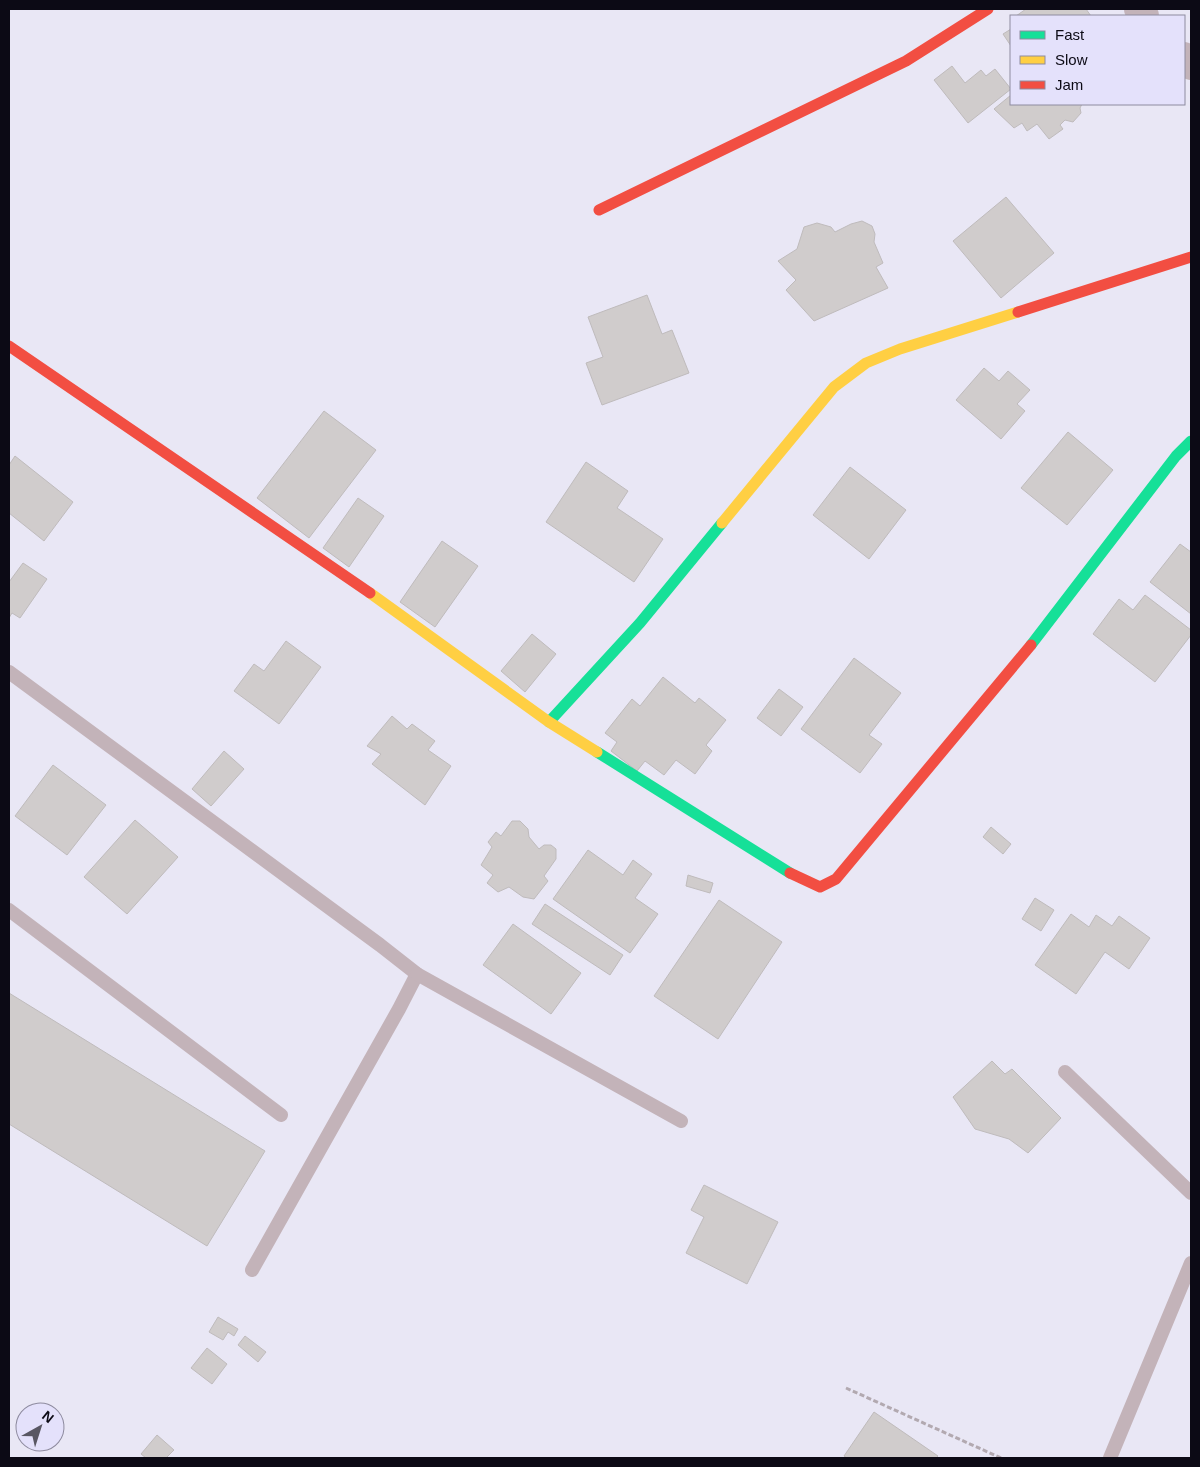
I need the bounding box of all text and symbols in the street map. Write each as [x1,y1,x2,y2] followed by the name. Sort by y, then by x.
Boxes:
[1010,15,1185,105] legend
[1055,26,1085,43] text: Fast
[1055,51,1088,68] text: Slow
[1055,76,1083,93] text: Jam
[15,1402,65,1452] north arrow
[39,1407,57,1426] text: N

